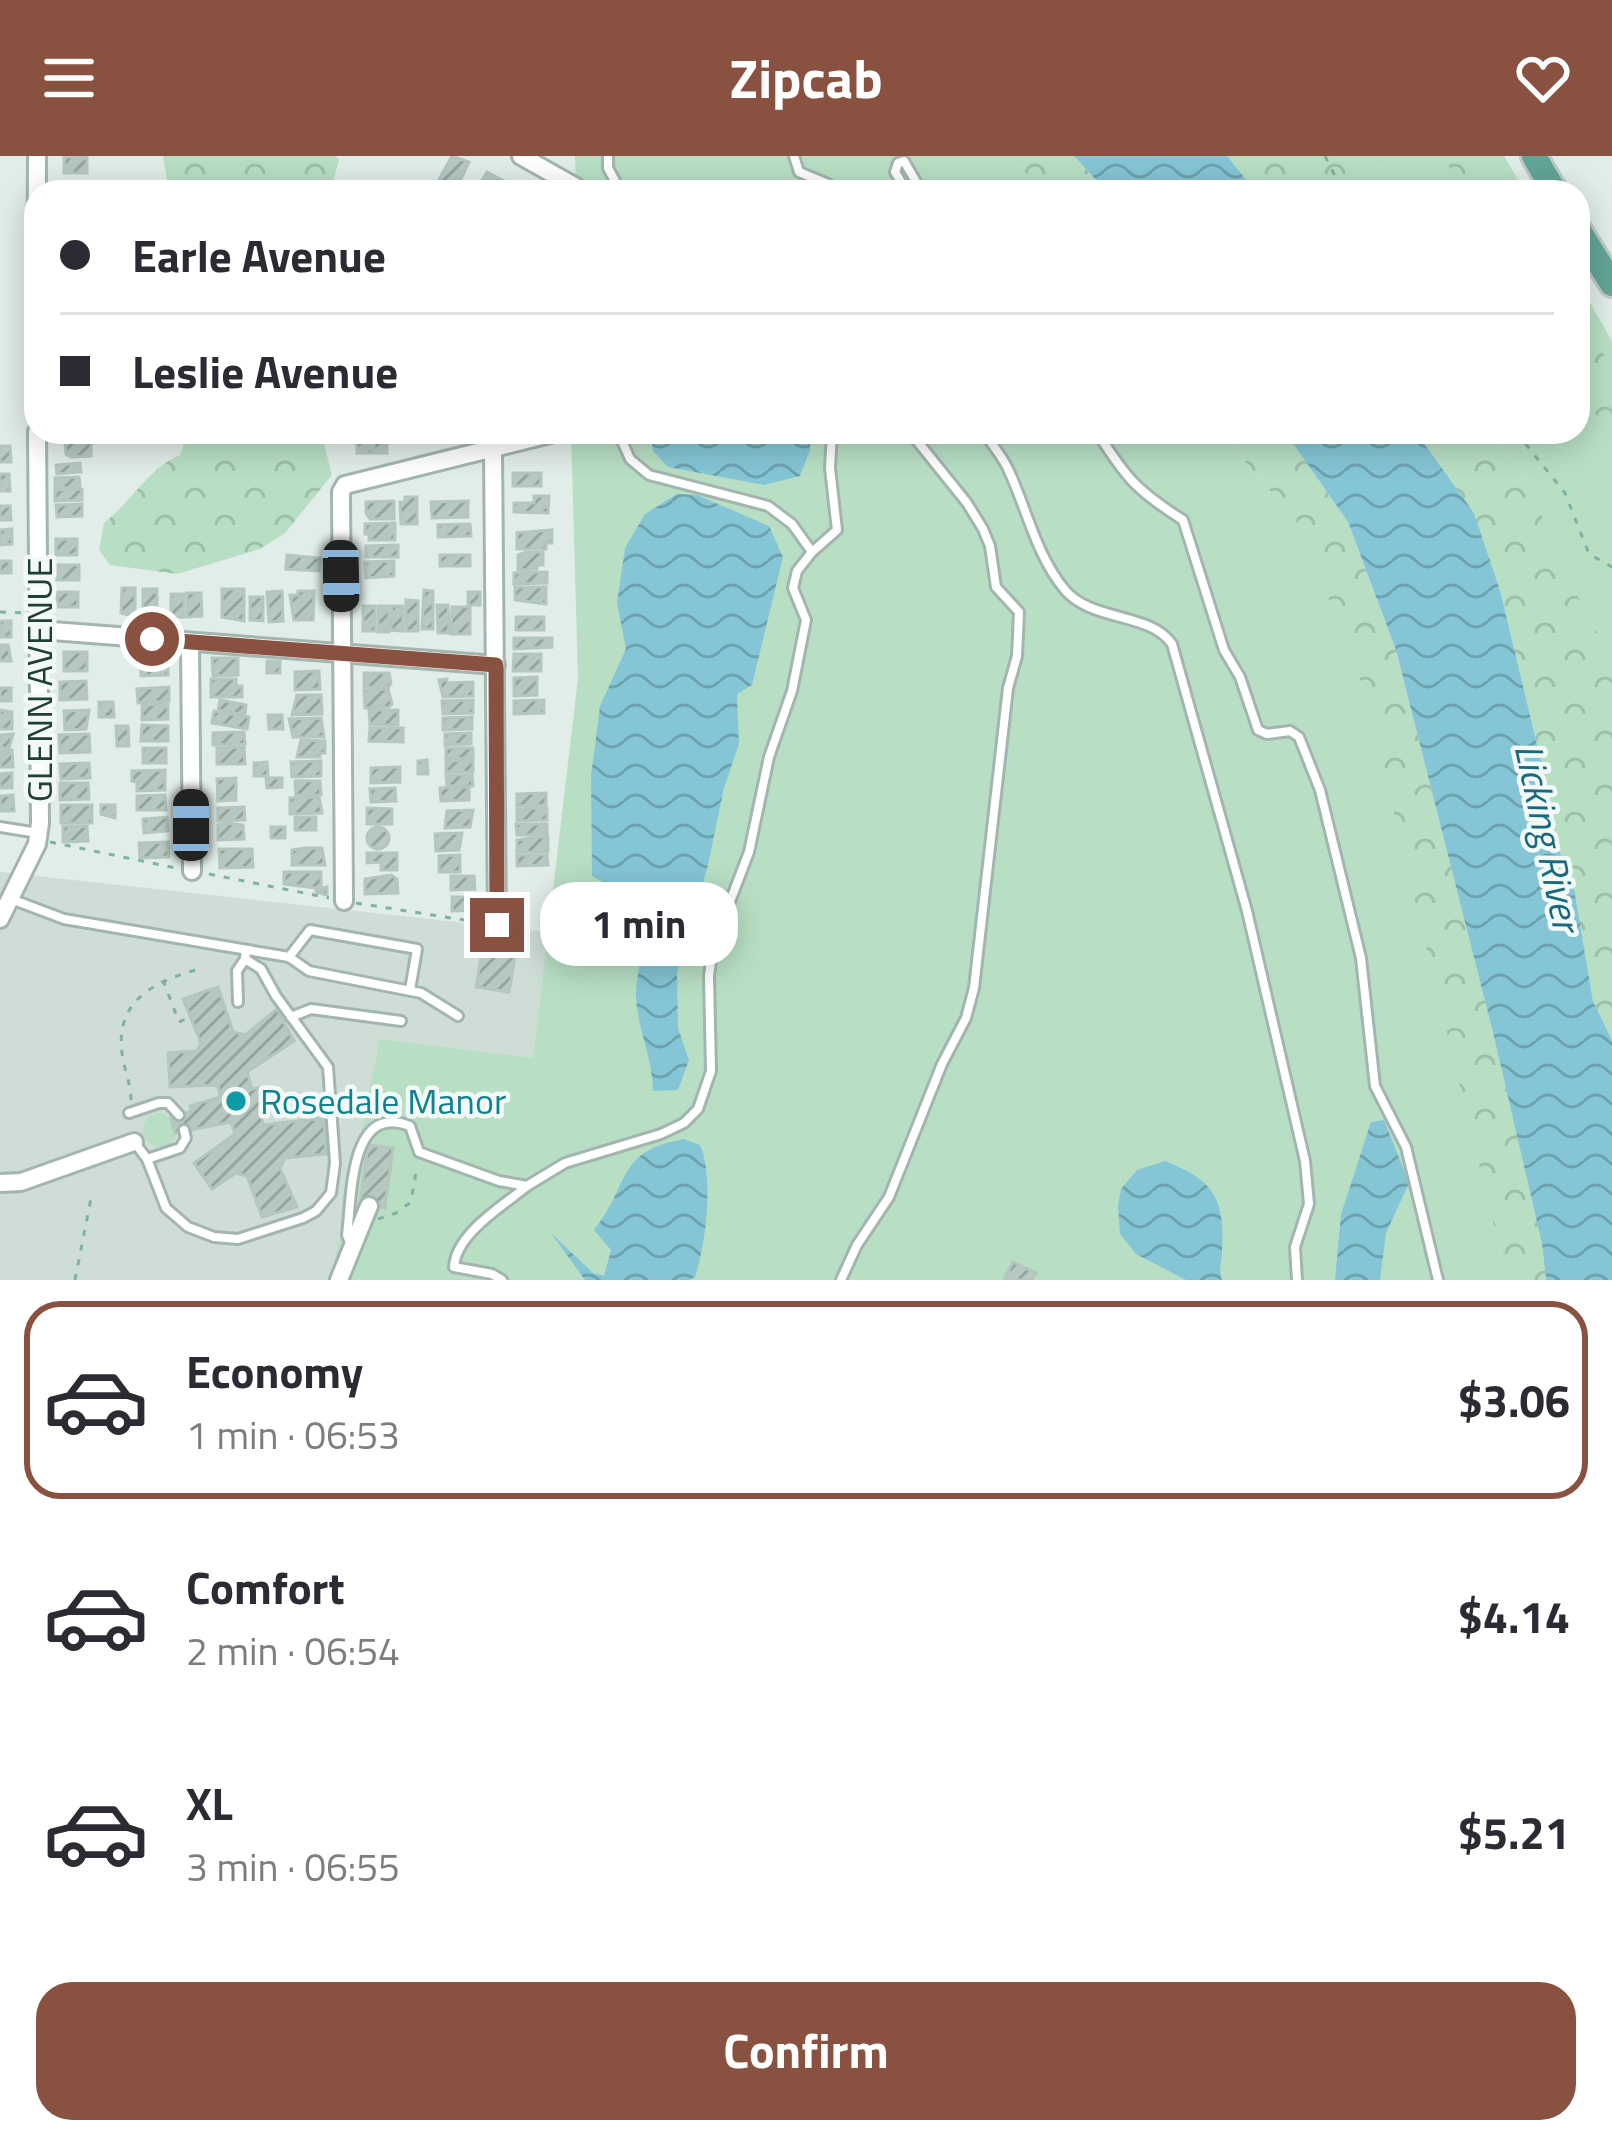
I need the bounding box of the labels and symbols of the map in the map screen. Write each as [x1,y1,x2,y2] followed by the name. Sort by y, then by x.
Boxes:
[322,540,360,612] car
[11,558,66,802] street label: GLENN AVENUE
[125,612,179,666] route start
[1500,738,1598,940] water label: Licking River
[173,789,209,861] car
[539,883,737,967] callout: 1 min
[470,898,524,952] route end
[260,1073,506,1128] place label: Rosedale Manor
[223,1088,249,1114] marker: Rosedale Manor

